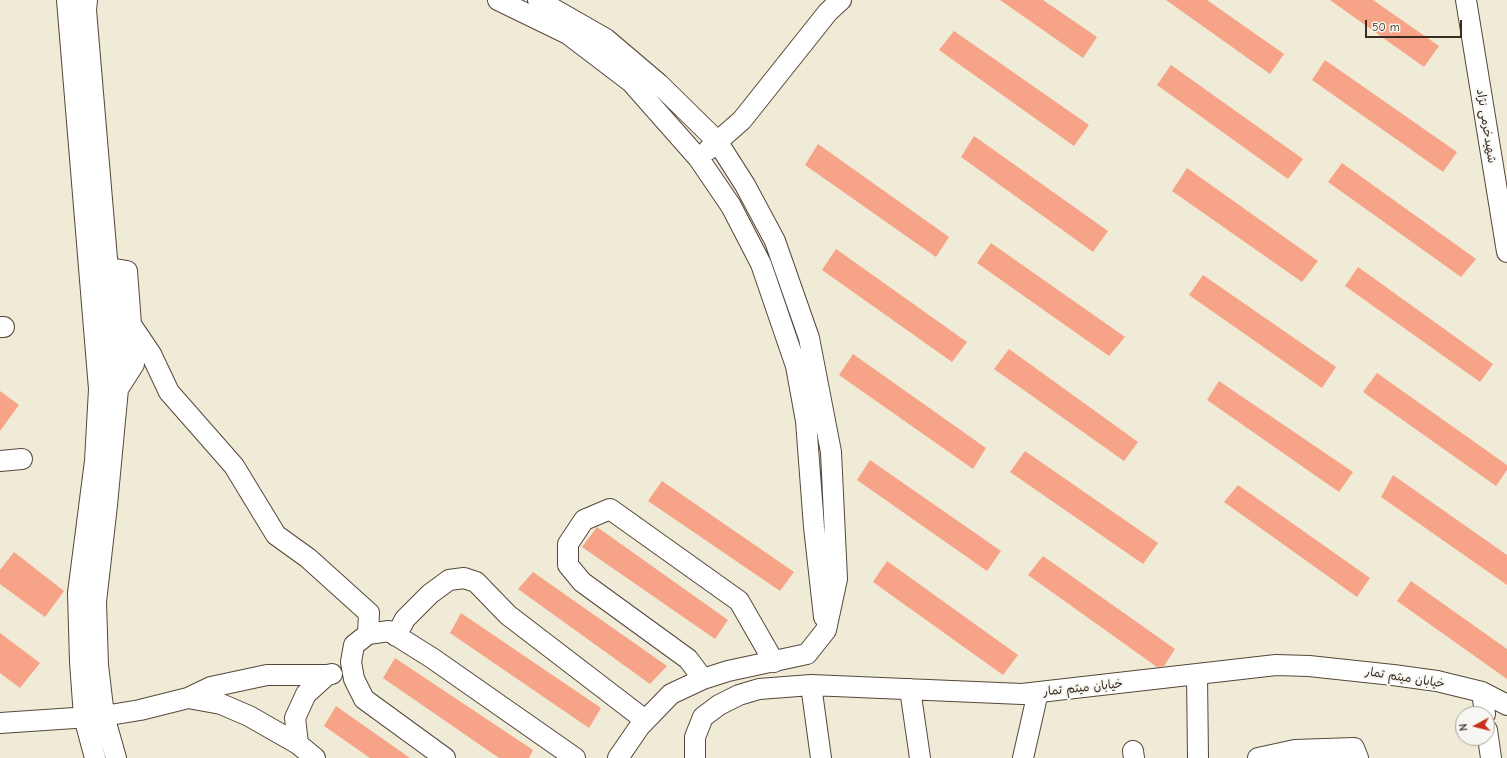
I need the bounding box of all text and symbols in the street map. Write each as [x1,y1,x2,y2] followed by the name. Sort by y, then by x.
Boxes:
[1367,12,1464,38] scale bar
[1372,20,1400,34] text: 50 m
[1473,88,1499,164] street label: شهیدخرمی نژاد
[1364,665,1446,691] street label: خیابان میثم تمار
[1042,677,1124,699] street label: خیابان میثم تمار
[1455,706,1495,746] north arrow
[1457,723,1470,732] text: N

